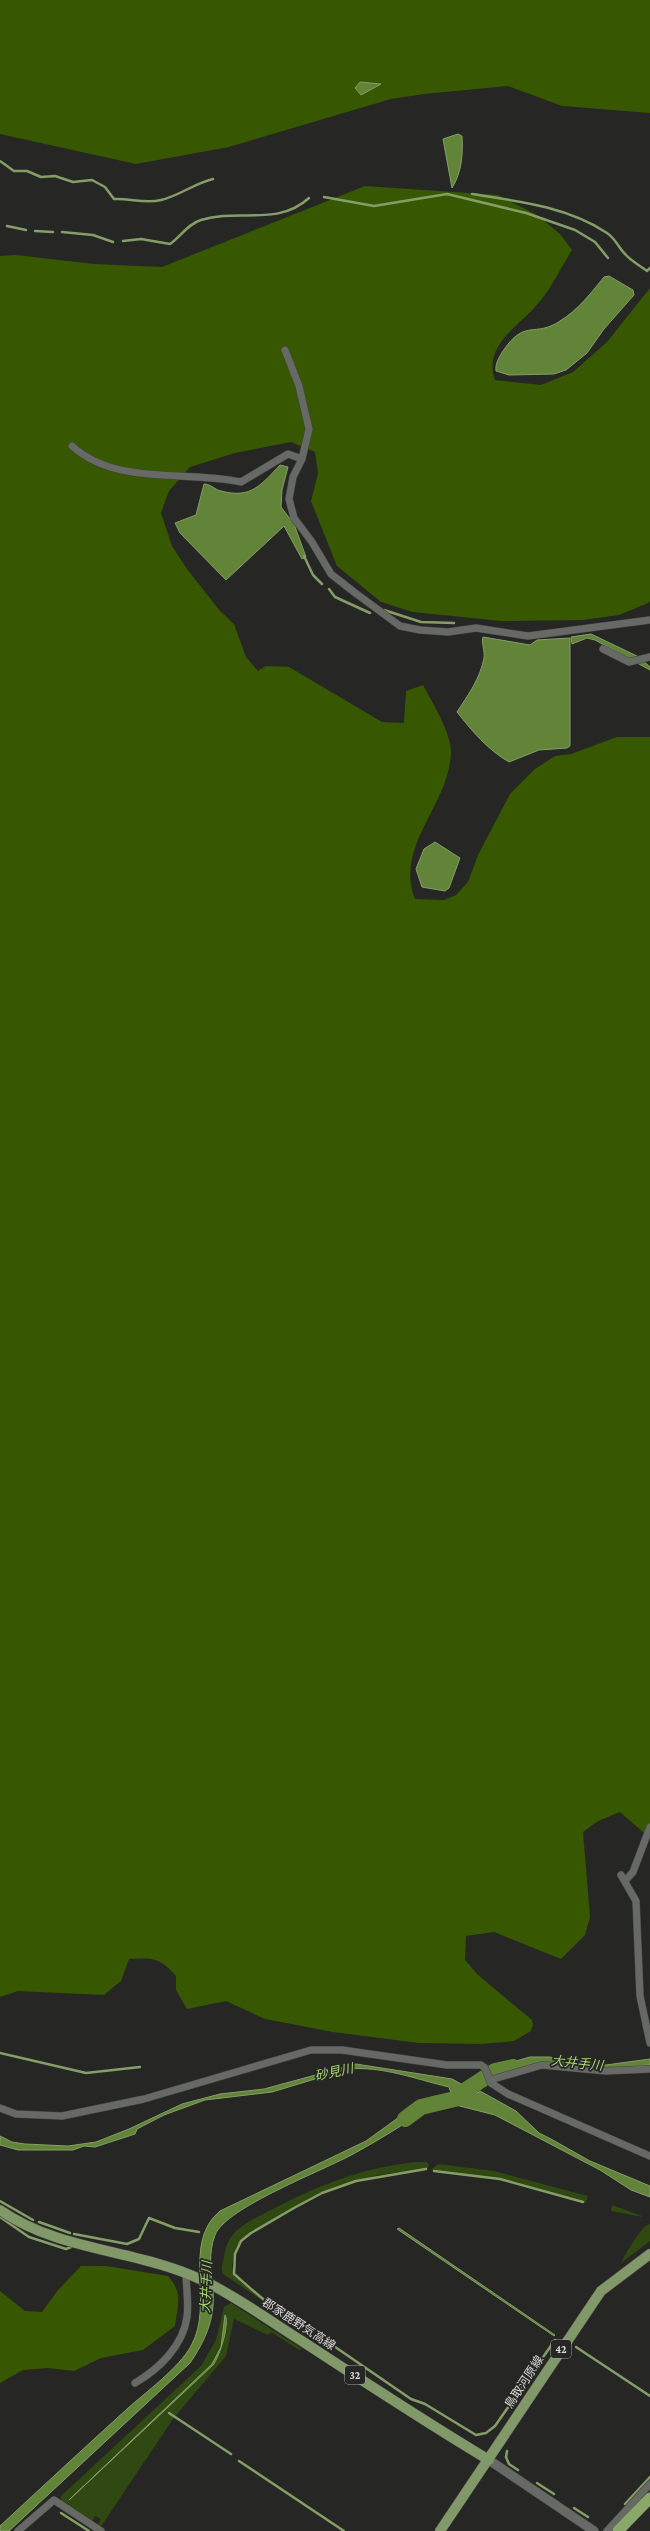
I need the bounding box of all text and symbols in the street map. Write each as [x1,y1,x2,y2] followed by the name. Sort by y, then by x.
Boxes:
[550,2053,606,2073] water label: 大井手川
[313,2060,357,2083] water label: 砂見川
[198,2259,214,2313] water label: 大井手川
[260,2295,338,2353] street label: 郡家鹿野気高線
[551,2340,571,2358] road number: 42
[502,2353,546,2411] street label: 鳥取河原線
[345,2366,365,2384] road number: 32

